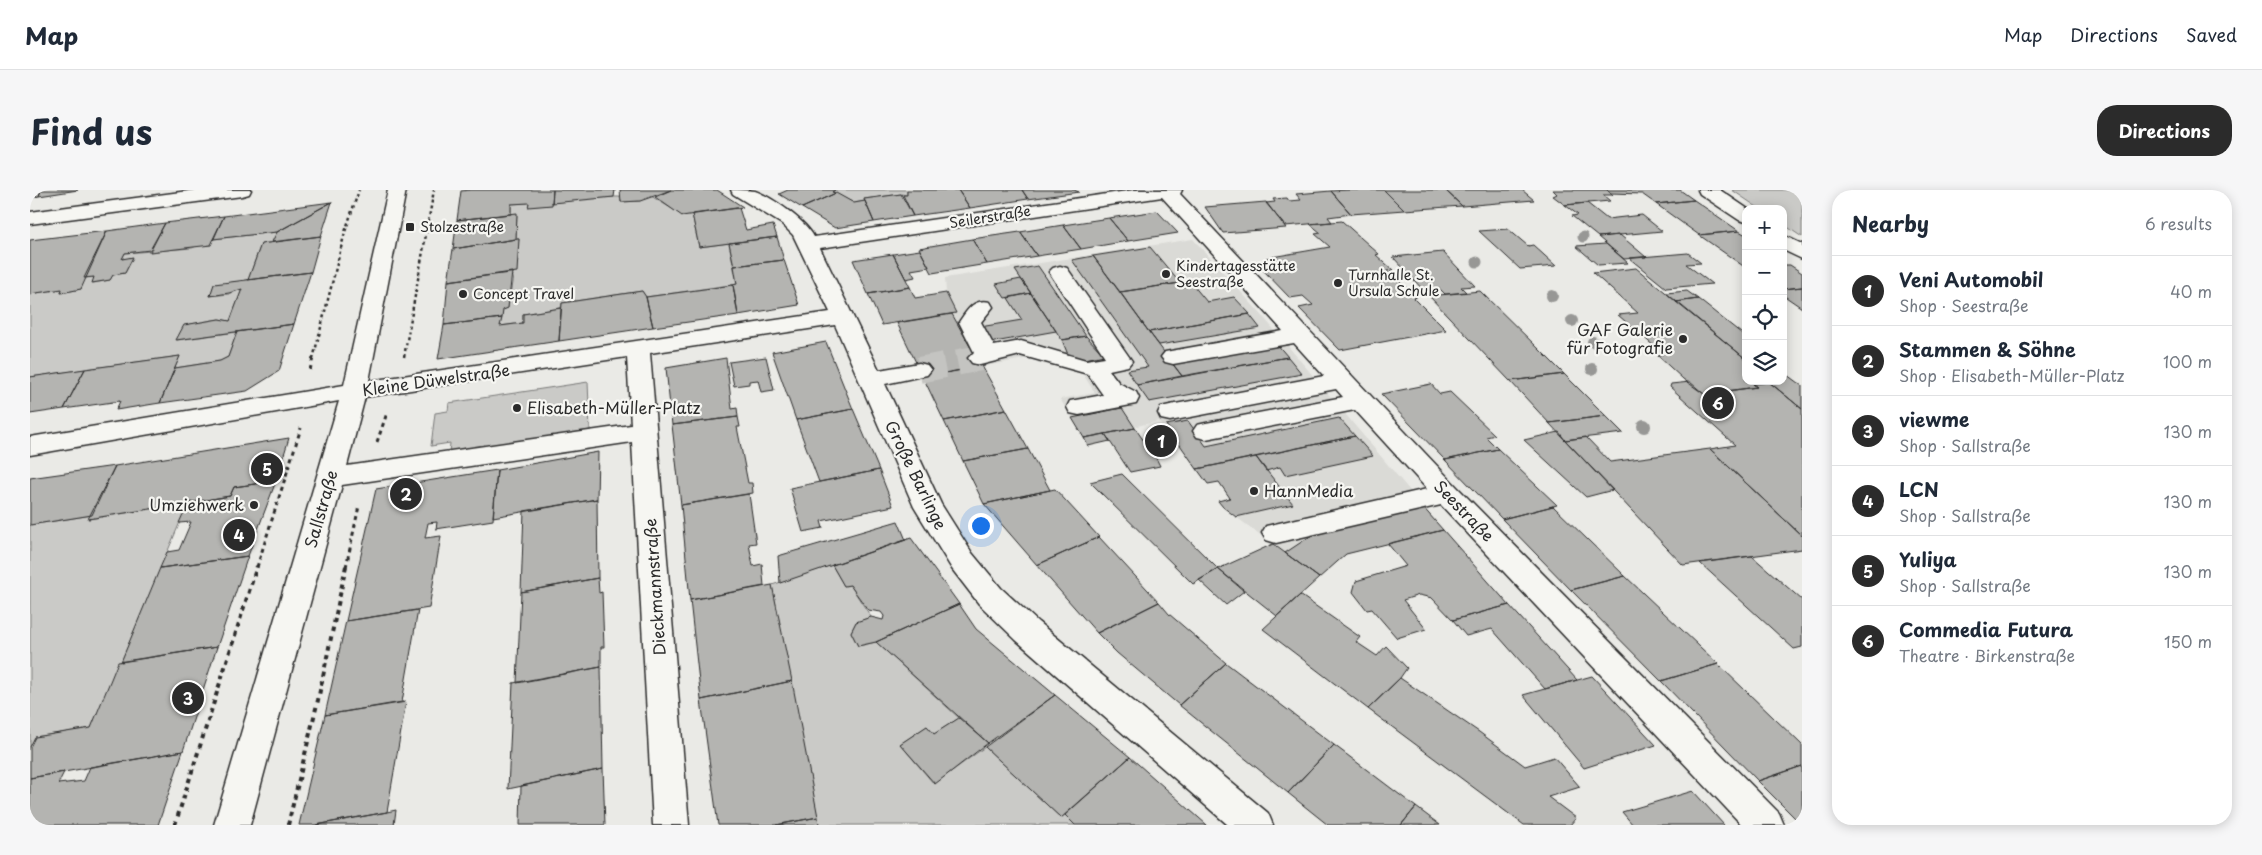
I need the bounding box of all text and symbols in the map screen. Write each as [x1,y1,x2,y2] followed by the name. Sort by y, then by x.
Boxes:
[25,17,78,53] text: Map
[2004,21,2042,48] text: Map
[2070,21,2158,48] text: Directions
[2186,21,2237,48] text: Saved
[30,104,152,157] text: Find us
[2097,105,2232,156] button: Directions
[948,200,1032,233] street label: Seilerstraße
[1742,205,1787,385] map controls
[1742,205,1787,250] button: +
[1852,207,1929,239] text: Nearby
[2145,211,2212,235] text: 6 results
[420,216,504,237] place label: Stolzestraße
[404,221,416,233] marker: Stolzestraße
[1742,250,1787,295] button: −
[1176,255,1296,292] place label: Kindertagesstätte Seestraße
[1348,264,1440,301] place label: Turnhalle St. Ursula Schule
[1899,265,2043,293] text: Veni Automobil
[1160,268,1172,280] marker: Kindertagesstätte Seestraße
[1332,277,1344,289] marker: Turnhalle St. Ursula Schule
[1864,279,1872,303] text: 1
[2170,279,2212,303] text: 40 m
[473,283,574,304] place label: Concept Travel
[457,288,469,300] marker: Concept Travel
[1899,293,2029,317] text: Shop · Seestraße
[1742,295,1787,340] button: locate
[1567,317,1673,359] place label: GAF Galerie für Fotografie
[1677,333,1689,345] marker: GAF Galerie für Fotografie
[1899,335,2076,363] text: Stammen & Söhne
[1742,340,1787,385] button: layers
[1862,349,1874,373] text: 2
[2163,349,2212,373] text: 100 m
[361,357,511,401] street label: Kleine Düwelstraße
[1899,363,2124,387] text: Shop · Elisabeth-Müller-Platz
[1702,384,1734,422] pin: 6
[527,395,701,419] place label: Elisabeth-Müller-Platz
[511,402,523,414] marker: Elisabeth-Müller-Platz
[1899,405,1969,433] text: viewme
[880,416,954,533] street label: Große Barlinge
[1863,419,1873,443] text: 3
[2164,419,2212,443] text: 130 m
[1145,422,1177,460] pin: 1
[1899,433,2031,457] text: Shop · Sallstraße
[251,450,283,488] pin: 5
[298,467,343,550] street label: Sallstraße
[1429,474,1500,546] street label: Seestraße
[390,475,422,513] pin: 2
[1899,475,1939,503] text: LCN
[1264,478,1353,502] place label: HannMedia
[1248,485,1260,497] marker: HannMedia
[1863,489,1873,513] text: 4
[2164,489,2212,513] text: 130 m
[149,492,244,516] place label: Umziehwerk
[248,499,260,511] marker: Umziehwerk
[1899,503,2031,527] text: Shop · Sallstraße
[968,513,994,539] your location
[223,516,255,554] pin: 4
[637,518,671,656] street label: Dieckmannstraße
[1899,545,1957,573] text: Yuliya
[1863,559,1873,583] text: 5
[2164,559,2212,583] text: 130 m
[1899,573,2031,597] text: Shop · Sallstraße
[1899,615,2073,643] text: Commedia Futura
[1862,629,1874,653] text: 6
[2164,629,2212,653] text: 150 m
[1899,643,2075,667] text: Theatre · Birkenstraße
[172,679,204,717] pin: 3

